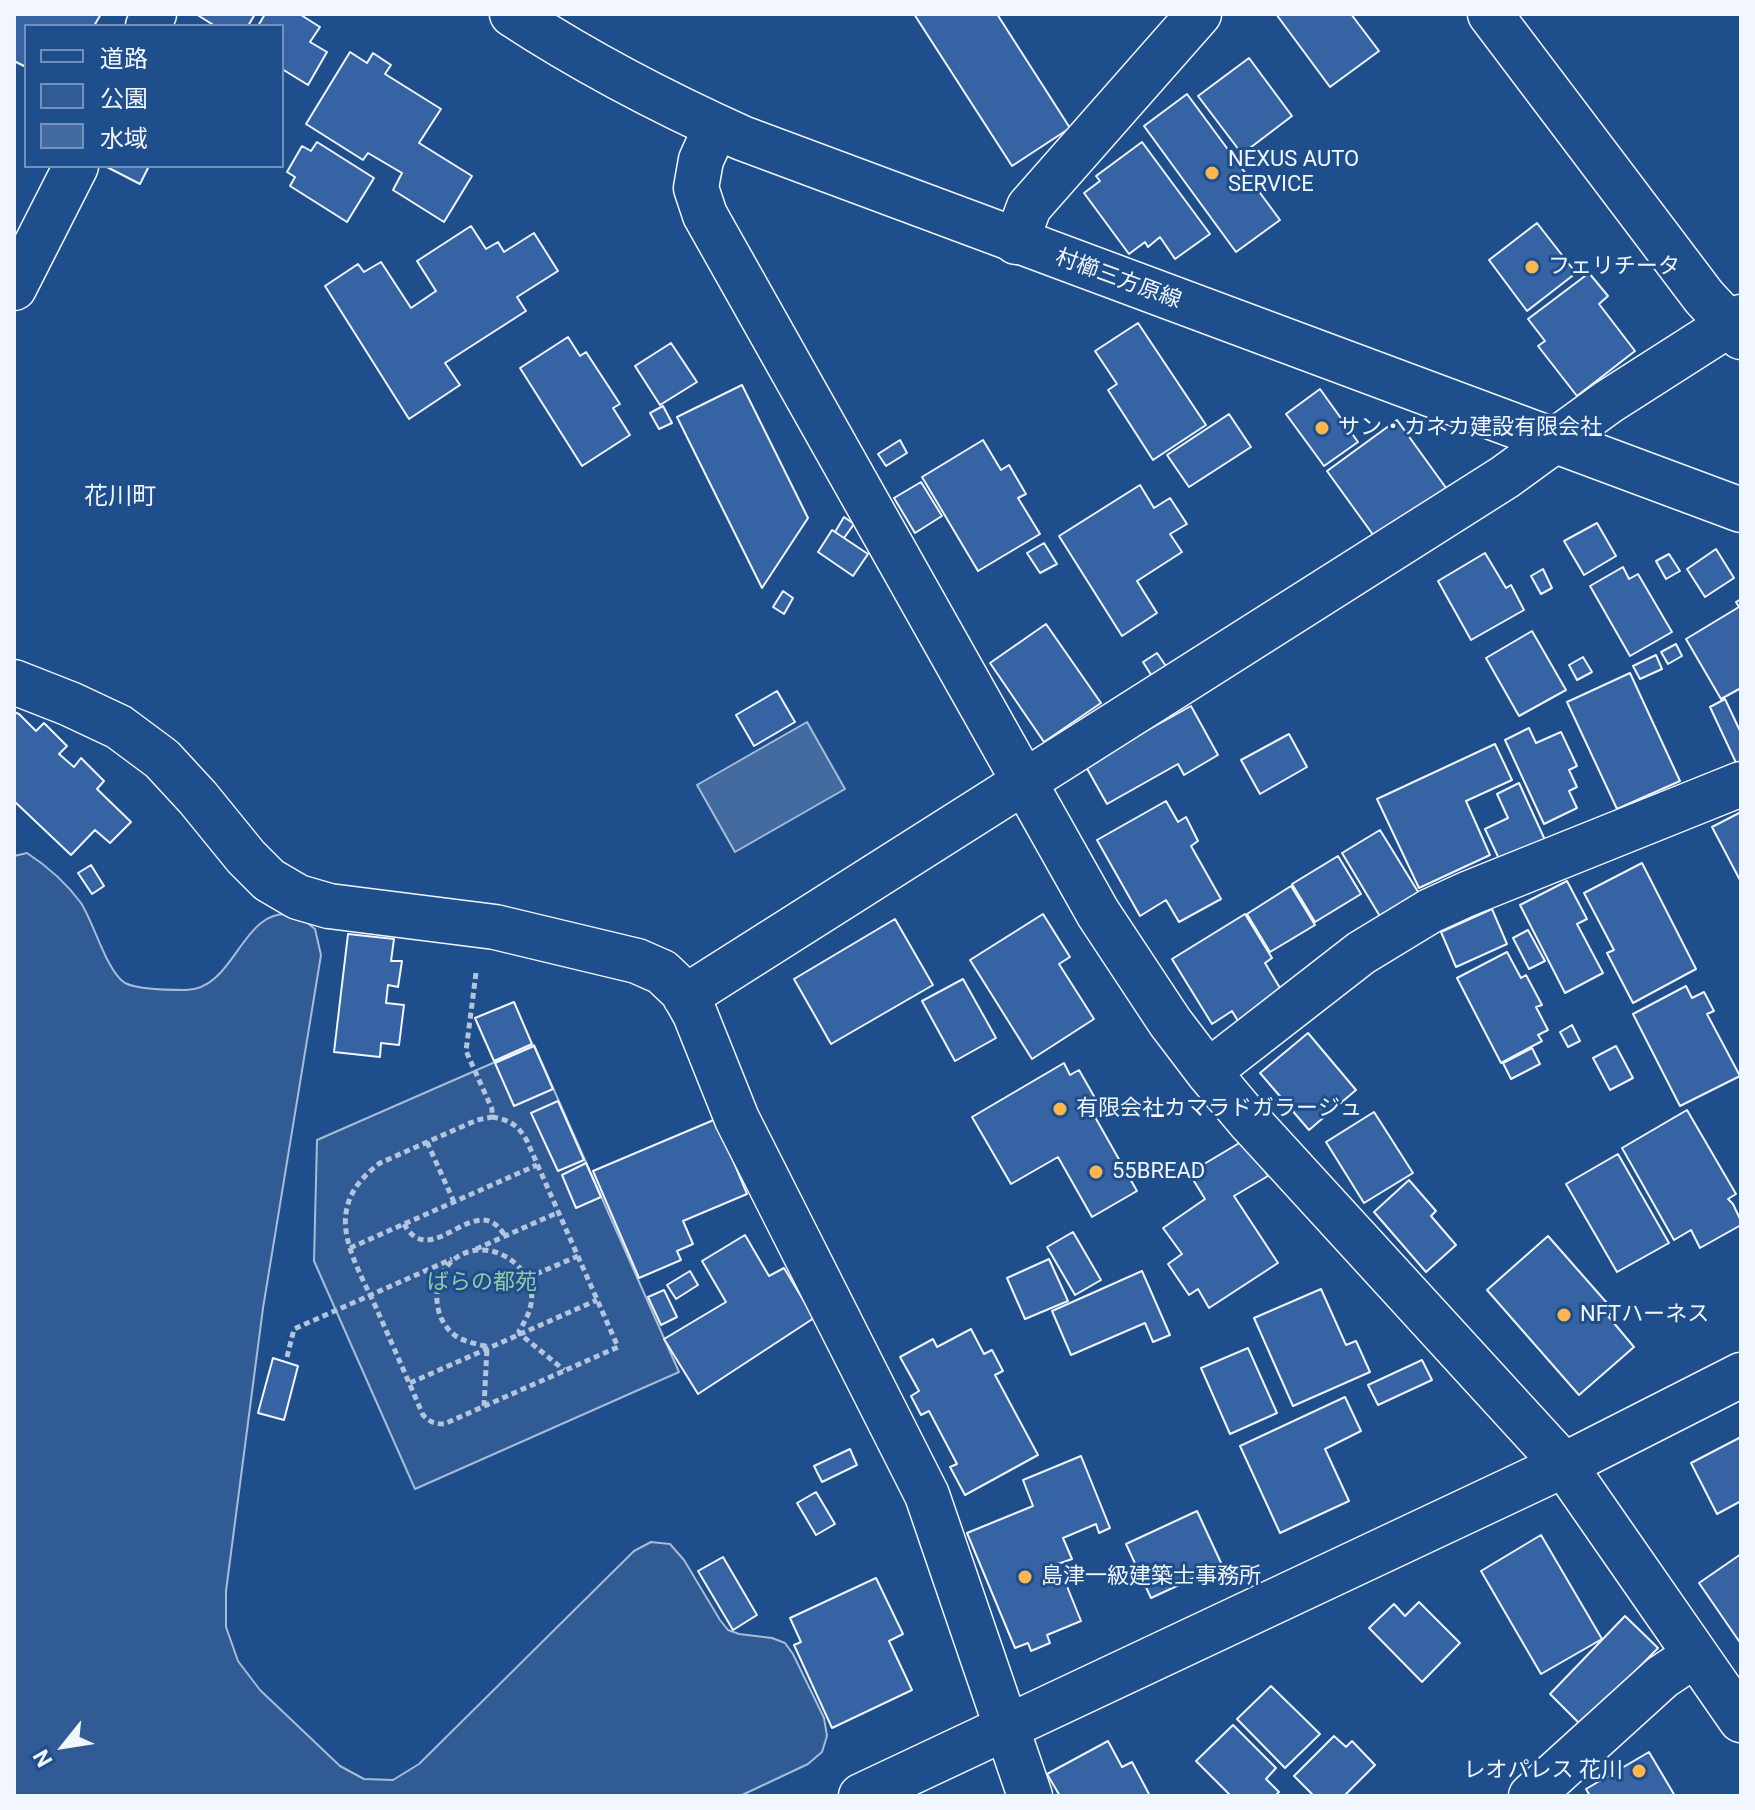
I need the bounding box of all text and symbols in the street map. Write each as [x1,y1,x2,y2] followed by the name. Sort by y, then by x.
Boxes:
[24,24,284,168] legend
[100,45,148,73] text: 道路
[100,85,148,113] text: 公園
[100,125,148,153] text: 水域
[1228,147,1359,198] place label: NEXUS AUTO SERVICE
[1203,164,1221,182] marker: NEXUS AUTO SERVICE
[1051,245,1185,315] street label: 村櫛三方原線
[1548,254,1680,280] place label: フェリチータ
[1523,258,1541,276] marker: フェリチータ
[1338,415,1602,441] place label: サン・カネカ建設有限会社
[1313,419,1331,437] marker: サン・カネカ建設有限会社
[84,484,156,512] district label: 花川町
[1076,1096,1362,1122] place label: 有限会社カマラドガラージュ
[1051,1100,1069,1118] marker: 有限会社カマラドガラージュ
[1112,1159,1205,1185] place label: 55BREAD
[1087,1163,1105,1181] marker: 55BREAD
[427,1270,537,1296] park label: ばらの都苑
[1580,1302,1709,1328] place label: NFTハーネス
[1555,1306,1573,1324] marker: NFTハーネス
[1041,1564,1261,1590] place label: 島津一級建築士事務所
[1016,1568,1034,1586] marker: 島津一級建築士事務所
[24,1706,104,1786] north arrow
[28,1745,57,1771] text: N
[1464,1758,1623,1784] place label: レオパレス 花川
[1630,1762,1648,1780] marker: レオパレス 花川

